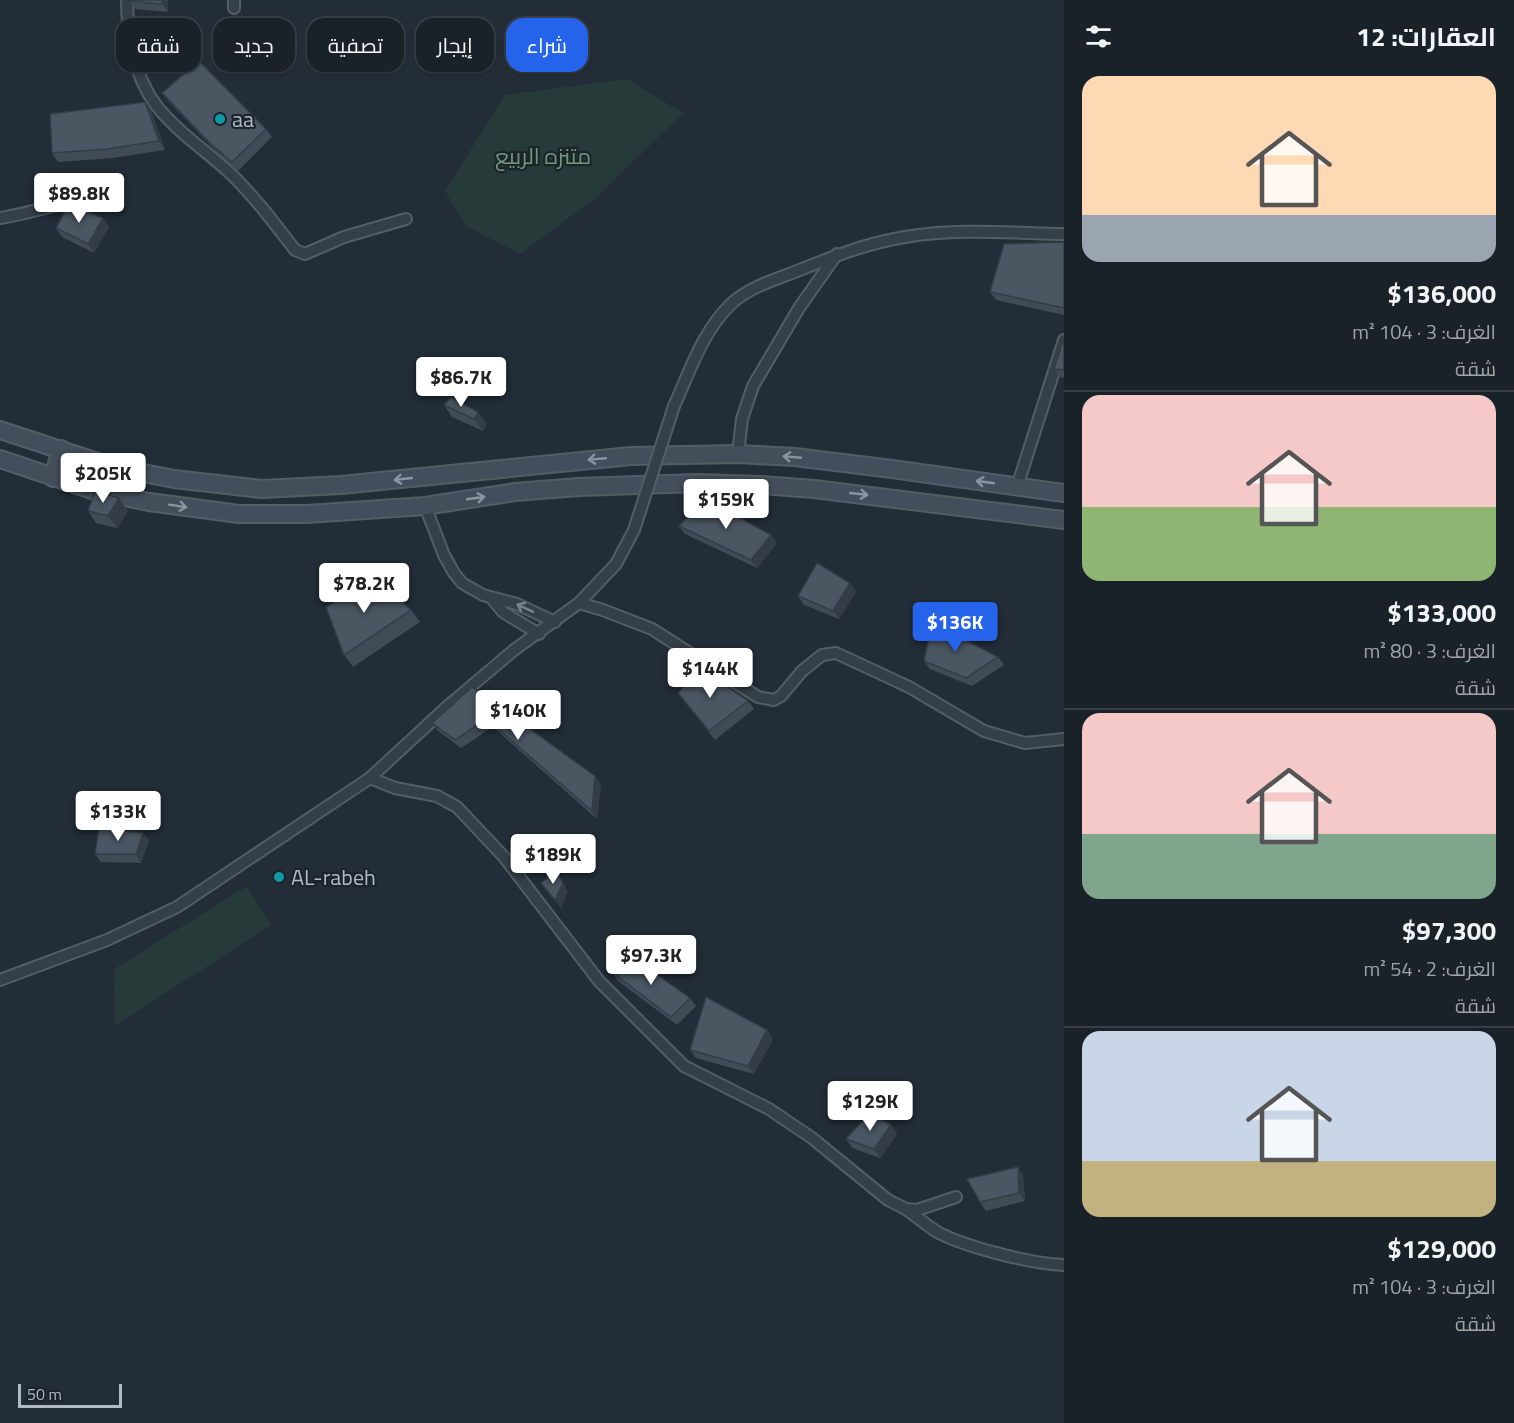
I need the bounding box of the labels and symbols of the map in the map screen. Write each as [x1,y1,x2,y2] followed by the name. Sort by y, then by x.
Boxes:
[232,102,254,136] place label: aa
[213,112,227,126] marker: aa
[495,139,591,173] park label: متنزه الربيع
[30,173,128,224] pin: $89.8K
[412,357,510,408] pin: $86.7K
[782,451,802,462] one-way arrow
[61,453,145,504] pin: $205K
[588,454,608,465] one-way arrow
[394,474,414,485] one-way arrow
[976,477,996,488] one-way arrow
[684,479,768,530] pin: $159K
[849,489,869,500] one-way arrow
[466,492,486,503] one-way arrow
[167,501,187,512] one-way arrow
[315,563,413,614] pin: $78.2K
[516,602,534,614] one-way arrow
[913,602,997,653] pin: $136K
[668,648,752,699] pin: $144K
[476,690,560,741] pin: $140K
[76,791,160,842] pin: $133K
[511,834,595,885] pin: $189K
[291,860,376,894] place label: AL-rabeh
[272,870,286,884] marker: AL-rabeh
[602,935,700,986] pin: $97.3K
[828,1081,912,1132] pin: $129K
[18,1381,122,1408] scale bar

